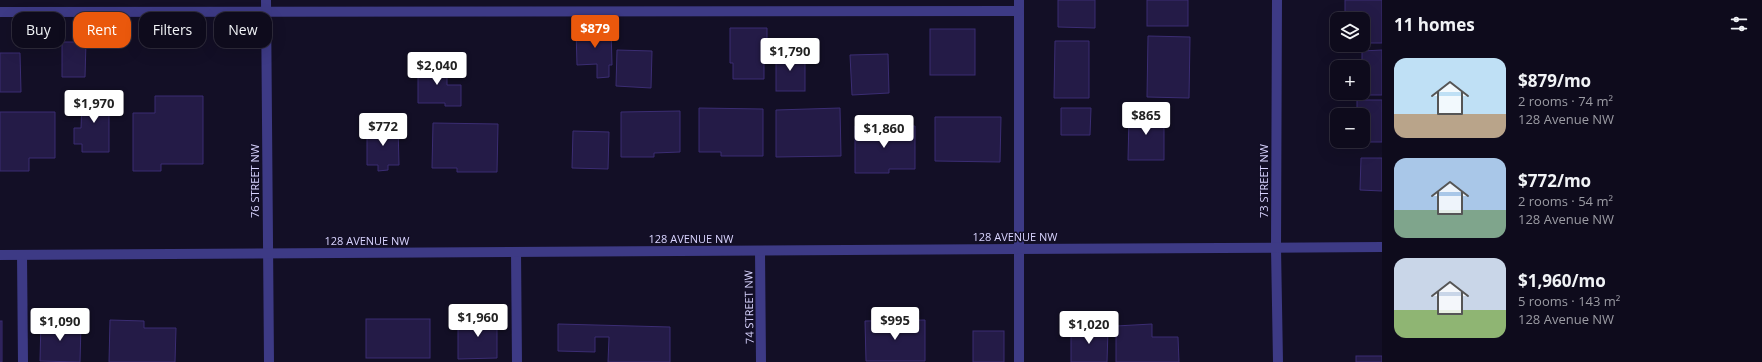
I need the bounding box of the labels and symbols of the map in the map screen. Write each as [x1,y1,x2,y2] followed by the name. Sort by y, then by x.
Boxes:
[571,15,619,49] pin: $879
[757,38,823,72] pin: $1,790
[404,52,470,86] pin: $2,040
[61,90,127,124] pin: $1,970
[1122,102,1170,136] pin: $865
[359,113,407,147] pin: $772
[851,115,917,149] pin: $1,860
[247,144,262,218] street label: 76 STREET NW
[1256,144,1271,218] street label: 73 STREET NW
[972,229,1058,244] street label: 128 AVENUE NW
[648,231,734,246] street label: 128 AVENUE NW
[324,233,410,248] street label: 128 AVENUE NW
[740,270,757,344] street label: 74 STREET NW
[445,304,511,338] pin: $1,960
[871,307,919,341] pin: $995
[27,308,93,342] pin: $1,090
[1056,311,1122,345] pin: $1,020

